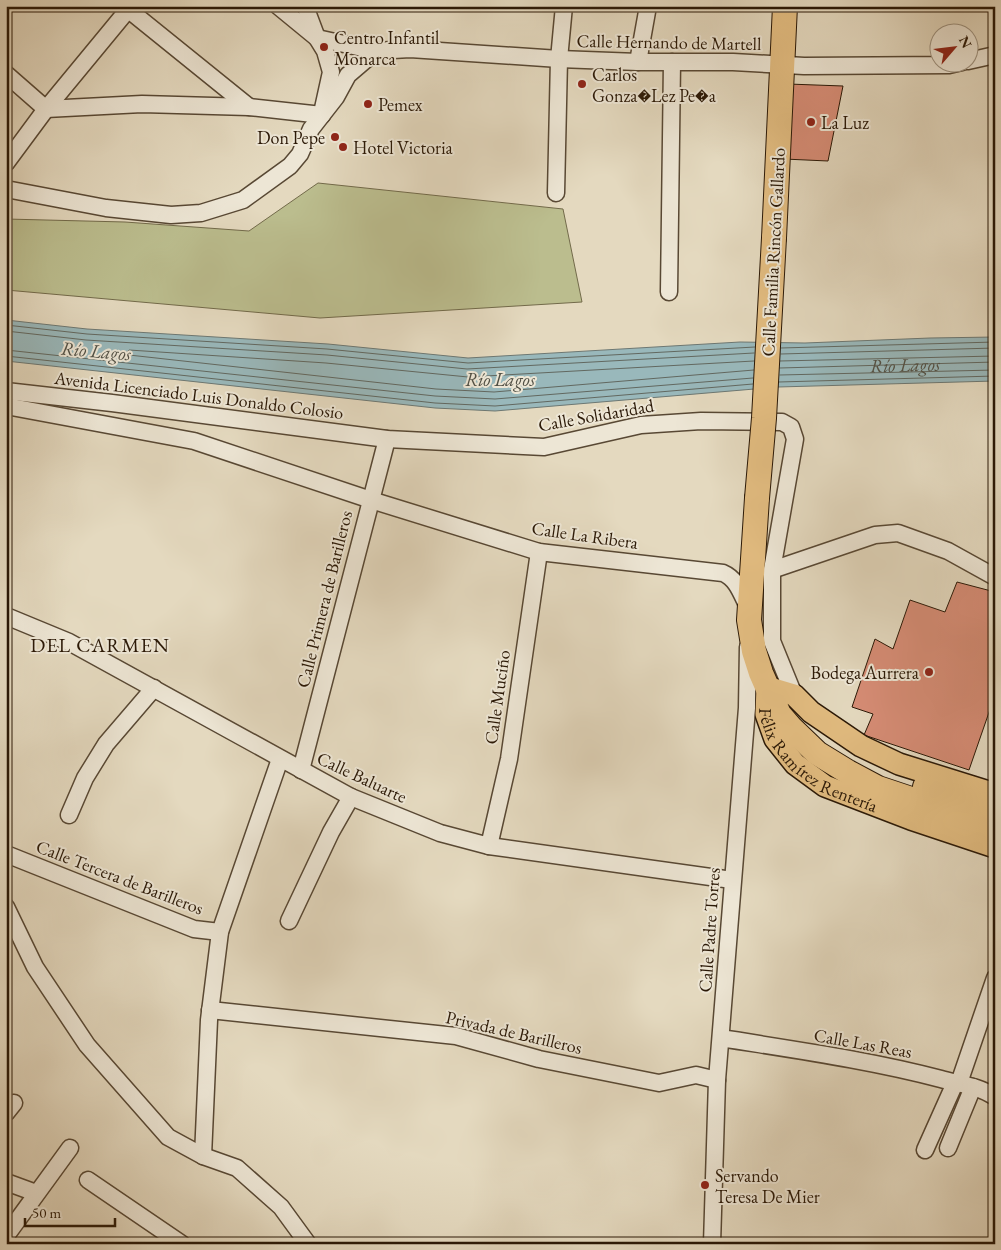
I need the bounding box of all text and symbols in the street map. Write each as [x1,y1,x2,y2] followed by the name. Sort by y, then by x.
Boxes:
[928,22,978,72] north arrow
[334,26,439,70] place label: Centro Infantil Monarca
[576,29,762,55] street label: Calle Hernando de Martell
[955,33,976,52] text: N
[318,41,330,53] marker: Centro Infantil Monarca
[592,63,717,107] place label: Carlos Gonza�Lez Pe�a
[576,78,588,90] marker: Carlos Gonza�Lez Pe�a
[378,93,423,116] place label: Pemex
[362,98,374,110] marker: Pemex
[821,111,869,134] place label: La Luz
[805,116,817,128] marker: La Luz
[257,126,325,149] place label: Don Pepe
[329,131,341,143] marker: Don Pepe
[353,136,454,159] place label: Hotel Victoria
[337,141,349,153] marker: Hotel Victoria
[756,147,790,357] street label: Calle Familia Rincón Gallardo
[60,335,133,367] water label: Río Lagos
[870,351,941,378] water label: Río Lagos
[52,366,345,424] street label: Avenida Licenciado Luis Donaldo Colosio
[465,367,536,392] water label: Río Lagos
[536,393,657,436] street label: Calle Solidaridad
[291,508,357,690] street label: Calle Primera de Barilleros
[530,516,641,554] street label: Calle La Ribera
[30,632,170,658] district label: DEL CARMEN
[479,648,515,746] street label: Calle Muciño
[811,661,920,684] place label: Bodega Aurrera
[923,666,935,678] marker: Bodega Aurrera
[754,708,882,817] street label: Félix Ramírez Rentería
[313,746,411,808] street label: Calle Baluarte
[33,834,207,920] street label: Calle Tercera de Barilleros
[693,867,725,993] street label: Calle Padre Torres
[444,1005,585,1059] street label: Privada de Barilleros
[812,1023,914,1063] street label: Calle Las Reas
[715,1164,820,1208] place label: Servando Teresa De Mier
[699,1179,711,1191] marker: Servando Teresa De Mier
[25,1195,115,1227] scale bar
[32,1203,61,1222] text: 50 m

